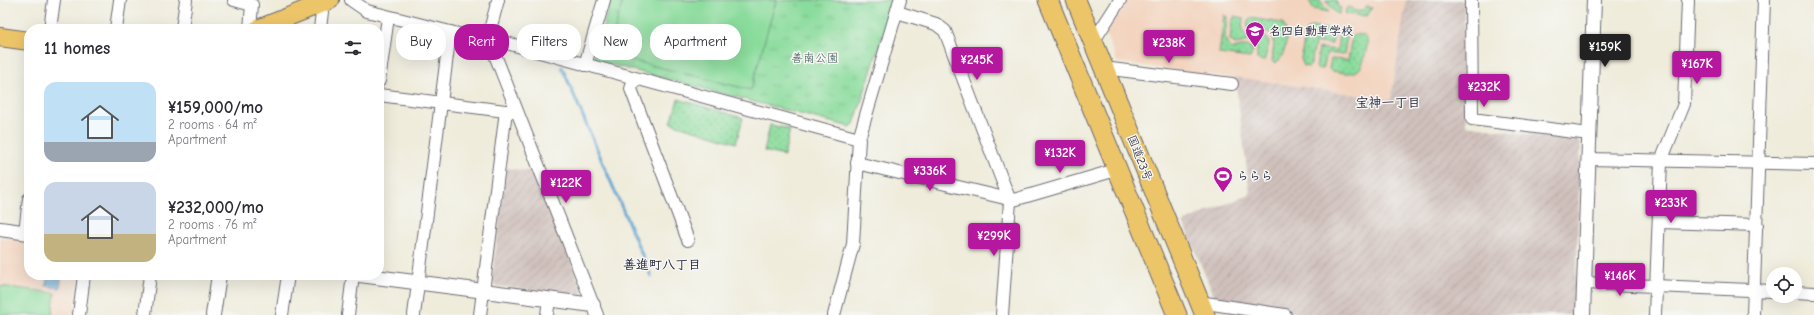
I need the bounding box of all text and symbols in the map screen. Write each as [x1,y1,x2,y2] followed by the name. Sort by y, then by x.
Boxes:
[1244,20,1266,48] school or university icon: 名四自動車学校
[396,24,446,60] chip: Buy
[454,24,509,60] chip: Rent
[517,24,581,60] chip: Filters
[589,24,642,60] chip: New
[650,24,741,60] chip: Apartment
[1269,24,1353,38] place label: 名四自動車学校
[1141,30,1197,64] pin: ¥238K
[1577,34,1633,68] pin: ¥159K
[1152,35,1186,50] text: ¥238K
[342,37,364,59] icon: filters
[44,39,110,58] text: 11 homes
[1589,39,1621,54] text: ¥159K
[949,47,1005,81] pin: ¥245K
[791,51,839,65] park label: 善南公園
[1669,51,1725,85] pin: ¥167K
[961,52,993,67] text: ¥245K
[1681,56,1713,71] text: ¥167K
[1456,74,1512,108] pin: ¥232K
[1467,79,1501,94] text: ¥232K
[1355,95,1421,110] district label: 宝神一丁目
[76,98,124,146] icon: home
[168,98,263,117] text: ¥159,000/mo
[168,117,257,132] text: 2 rooms · 64 m²
[168,132,226,147] text: Apartment
[1124,133,1156,183] street label: 国道23号
[1032,140,1088,174] pin: ¥132K
[1044,145,1076,160] text: ¥132K
[902,158,958,192] pin: ¥336K
[913,163,947,178] text: ¥336K
[1212,165,1234,193] sports icon: ららら
[1237,169,1273,183] place label: ららら
[538,170,594,204] pin: ¥122K
[550,175,582,190] text: ¥122K
[1643,190,1699,224] pin: ¥233K
[1654,195,1688,210] text: ¥233K
[76,198,124,246] icon: home
[168,198,264,217] text: ¥232,000/mo
[168,217,256,232] text: 2 rooms · 76 m²
[966,223,1022,257] pin: ¥299K
[977,228,1011,243] text: ¥299K
[168,232,226,247] text: Apartment
[623,257,701,272] district label: 善進町八丁目
[1592,263,1648,297] pin: ¥146K
[1766,267,1802,303] map controls
[1766,267,1802,303] button: locate
[1604,268,1636,283] text: ¥146K

